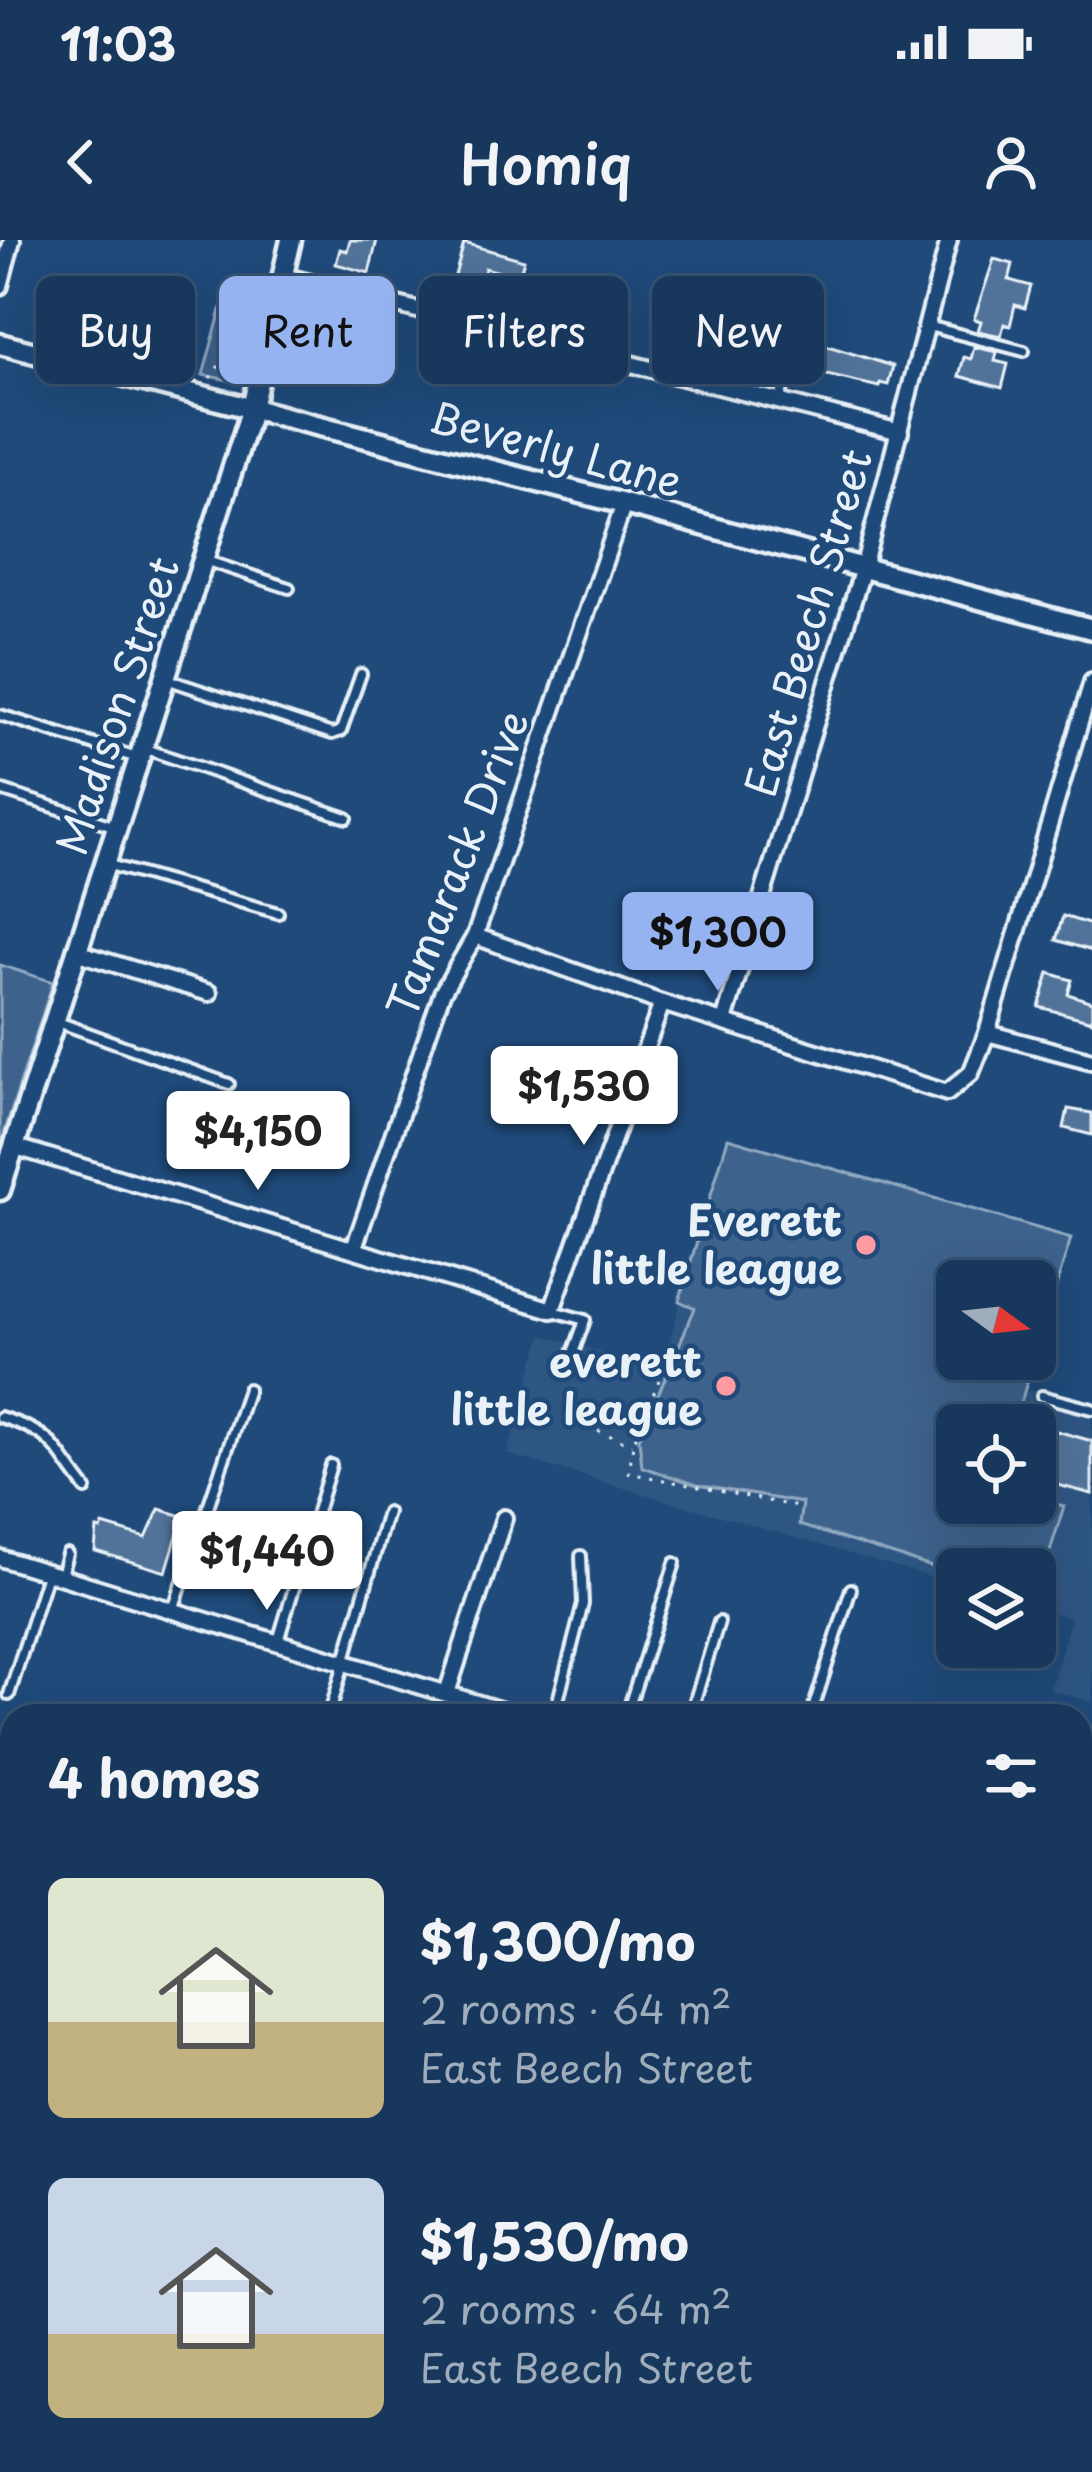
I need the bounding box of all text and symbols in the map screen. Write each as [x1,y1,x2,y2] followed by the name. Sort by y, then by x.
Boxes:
[60,8,176,76] text: 11:03
[460,122,632,203] text: Homiq
[48,129,114,195] icon: back
[978,129,1044,195] icon: person
[36,276,195,384] chip: Buy
[219,276,395,384] chip: Rent
[419,276,628,384] chip: Filters
[652,276,824,384] chip: New
[423,384,690,512] street label: Beverly Lane
[727,441,886,803] street label: East Beech Street
[38,548,193,862] street label: Madison Street
[368,701,543,1026] street label: Tamarack Drive
[620,892,816,994] pin: $1,300
[649,901,787,960] text: $1,300
[486,1046,682,1148] pin: $1,530
[518,1055,650,1114] text: $1,530
[160,1091,356,1193] pin: $4,150
[194,1100,322,1159] text: $4,150
[591,1187,842,1298] place label: Everett little league
[853,1232,879,1258] marker: Everett little league
[936,1260,1056,1380] north arrow
[936,1260,1056,1668] map controls
[451,1328,702,1439] place label: everett little league
[713,1373,739,1399] marker: everett little league
[936,1404,1056,1524] button: locate
[169,1511,365,1613] pin: $1,440
[199,1520,335,1579] text: $1,440
[936,1548,1056,1668] button: layers
[48,1738,260,1815] text: 4 homes
[978,1743,1044,1809] icon: filters
[420,1901,695,1978] text: $1,300/mo
[144,1926,288,2070] icon: home
[420,1978,732,2037] text: 2 rooms · 64 m²
[420,2037,753,2096] text: East Beech Street
[420,2201,689,2278] text: $1,530/mo
[144,2226,288,2370] icon: home
[420,2278,732,2337] text: 2 rooms · 64 m²
[420,2337,753,2396] text: East Beech Street

